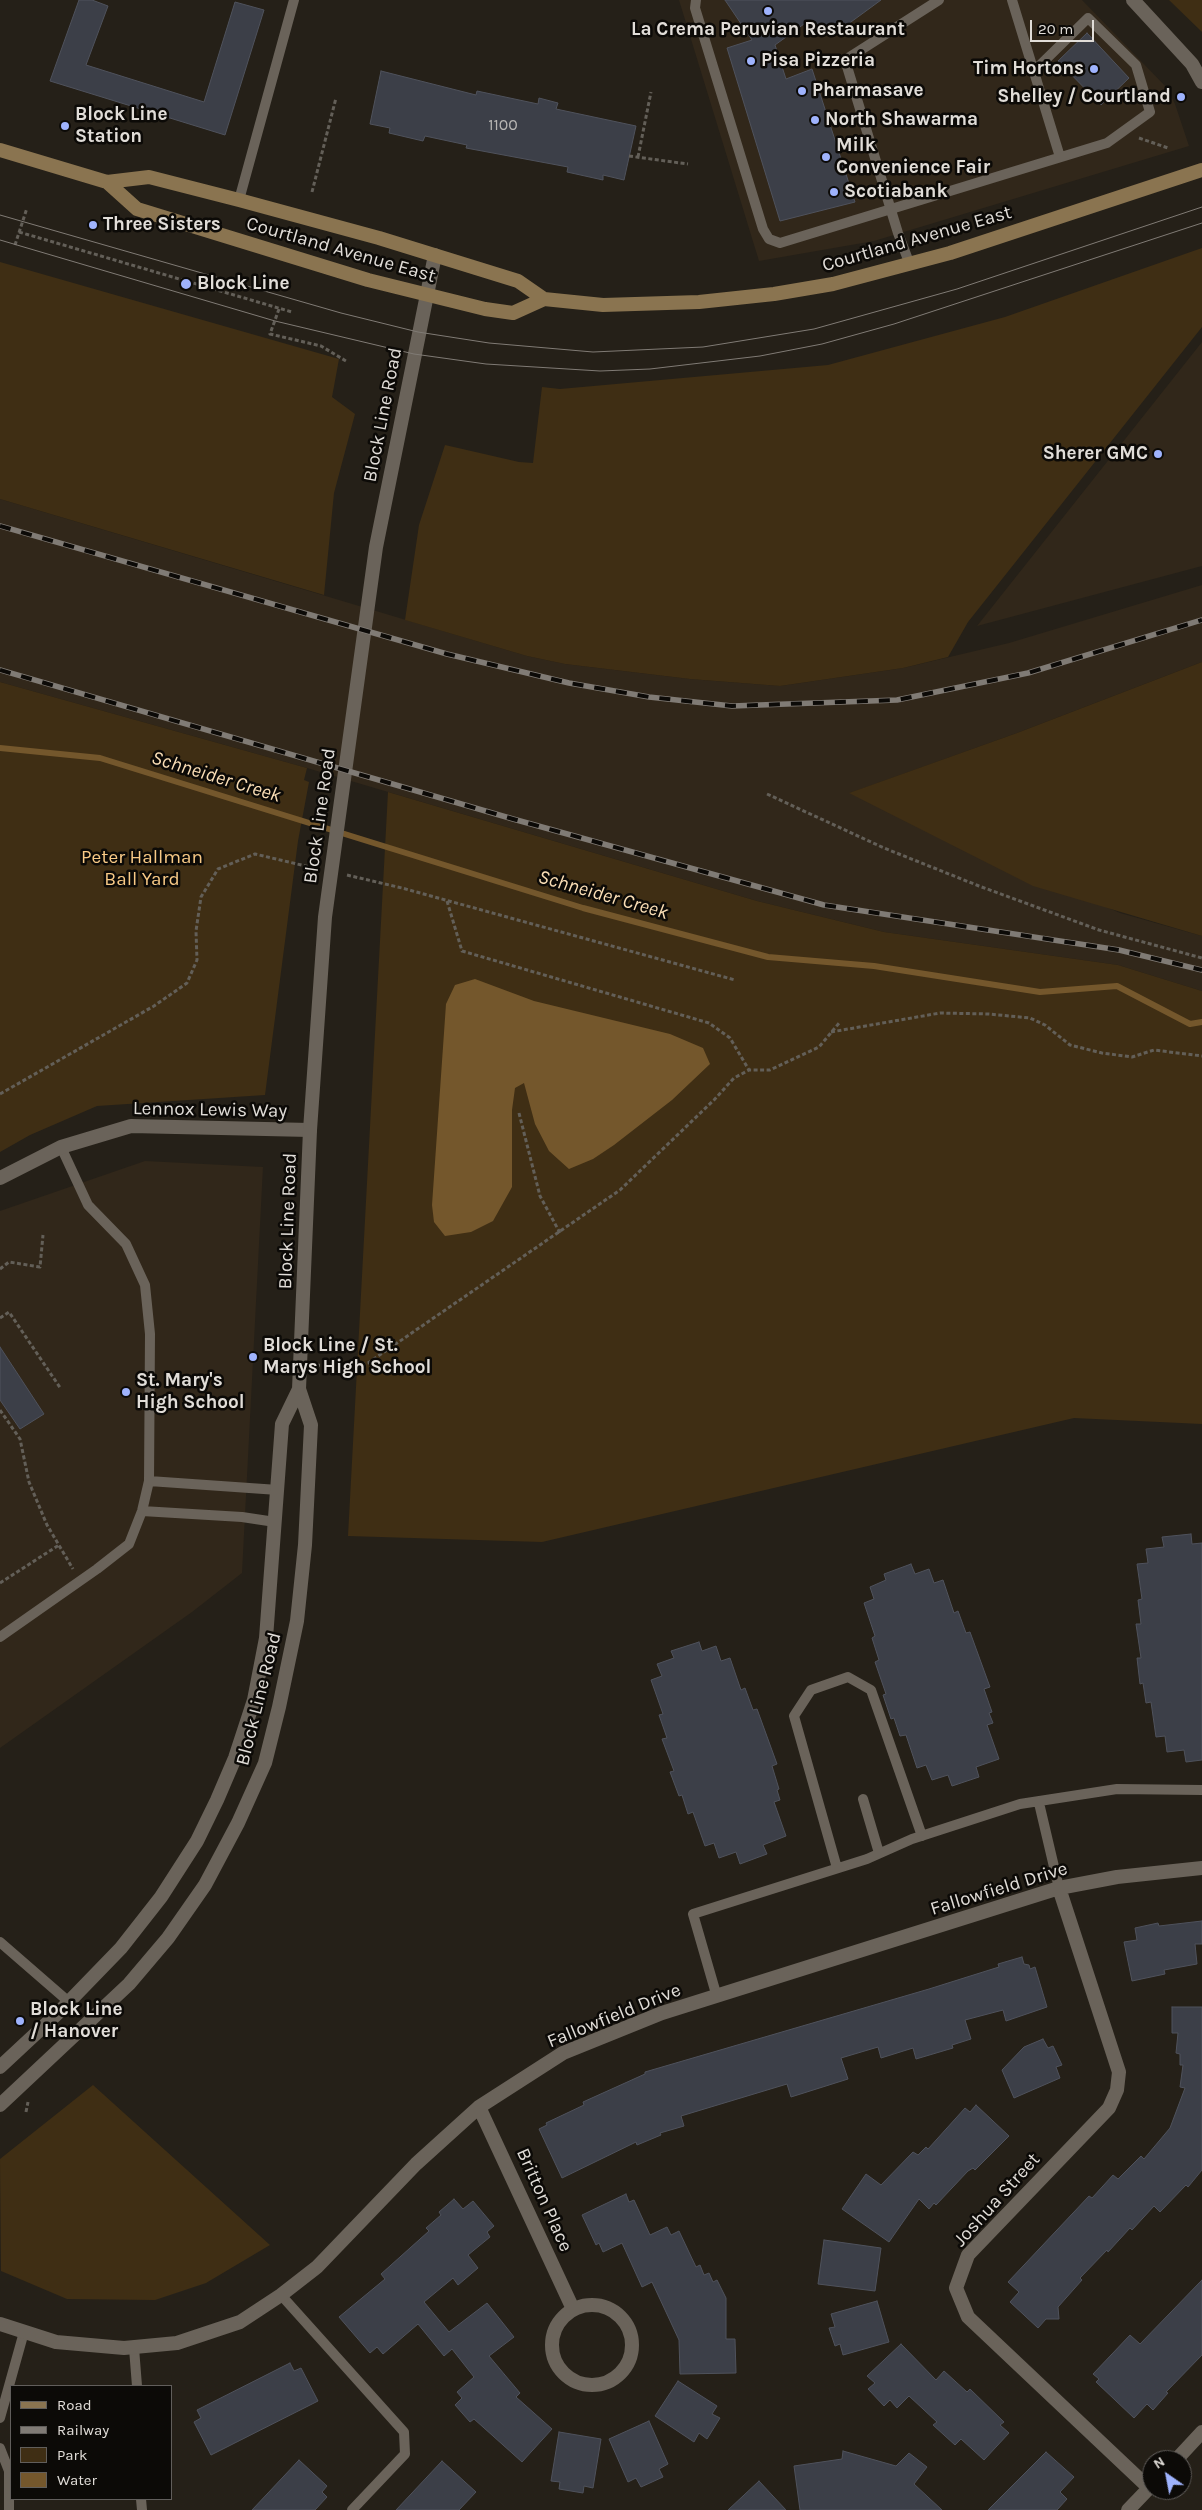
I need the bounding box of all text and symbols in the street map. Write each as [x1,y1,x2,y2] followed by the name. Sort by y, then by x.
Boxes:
[762,5,774,17] marker: La Crema Peruvian Restaurant
[1032,10,1096,42] scale bar
[631,19,905,41] place label: La Crema Peruvian Restaurant
[1038,20,1073,38] text: 20 m
[761,50,875,72] place label: Pisa Pizzeria
[745,55,757,67] marker: Pisa Pizzeria
[973,58,1084,80] place label: Tim Hortons
[1088,63,1100,75] marker: Tim Hortons
[812,80,924,102] place label: Pharmasave
[796,85,808,97] marker: Pharmasave
[997,86,1171,108] place label: Shelley / Courtland
[1175,91,1187,103] marker: Shelley / Courtland
[75,104,167,148] place label: Block Line Station
[825,109,978,131] place label: North Shawarma
[809,114,821,126] marker: North Shawarma
[488,115,518,135] house number: 1100
[59,120,71,132] marker: Block Line Station
[836,135,990,179] place label: Milk Convenience Fair
[820,151,832,163] marker: Milk Convenience Fair
[844,181,948,203] place label: Scotiabank
[828,186,840,198] marker: Scotiabank
[820,201,1014,277] street label: Courtland Avenue East
[244,212,438,288] street label: Courtland Avenue East
[103,214,221,236] place label: Three Sisters
[87,219,99,231] marker: Three Sisters
[197,273,289,295] place label: Block Line
[179,277,193,291] marker: Block Line
[359,346,407,484] street label: Block Line Road
[1043,443,1148,465] place label: Sherer GMC
[1152,448,1164,460] marker: Sherer GMC
[148,746,284,808] water label: Schneider Creek
[299,747,341,885] street label: Block Line Road
[81,847,203,891] park label: Peter Hallman Ball Yard
[535,865,671,925] water label: Schneider Creek
[133,1097,287,1123] street label: Lennox Lewis Way
[274,1152,302,1290] street label: Block Line Road
[263,1335,431,1379] place label: Block Line / St. Marys High School
[247,1351,259,1363] marker: Block Line / St. Marys High School
[136,1370,245,1414] place label: St. Mary's High School
[120,1386,132,1398] marker: St. Mary's High School
[231,1630,287,1768] street label: Block Line Road
[928,1857,1070,1921] street label: Fallowfield Drive
[544,1979,684,2053] street label: Fallowfield Drive
[30,1999,122,2043] place label: Block Line / Hanover
[14,2015,26,2027] marker: Block Line / Hanover
[511,2145,577,2255] street label: Britton Place
[949,2148,1045,2252] street label: Joshua Street
[10,2385,172,2500] legend
[57,2396,92,2414] text: Road
[57,2421,109,2439] text: Railway
[57,2446,87,2464] text: Park
[1142,2450,1192,2500] north arrow
[1150,2453,1168,2473] text: N
[57,2471,97,2489] text: Water

